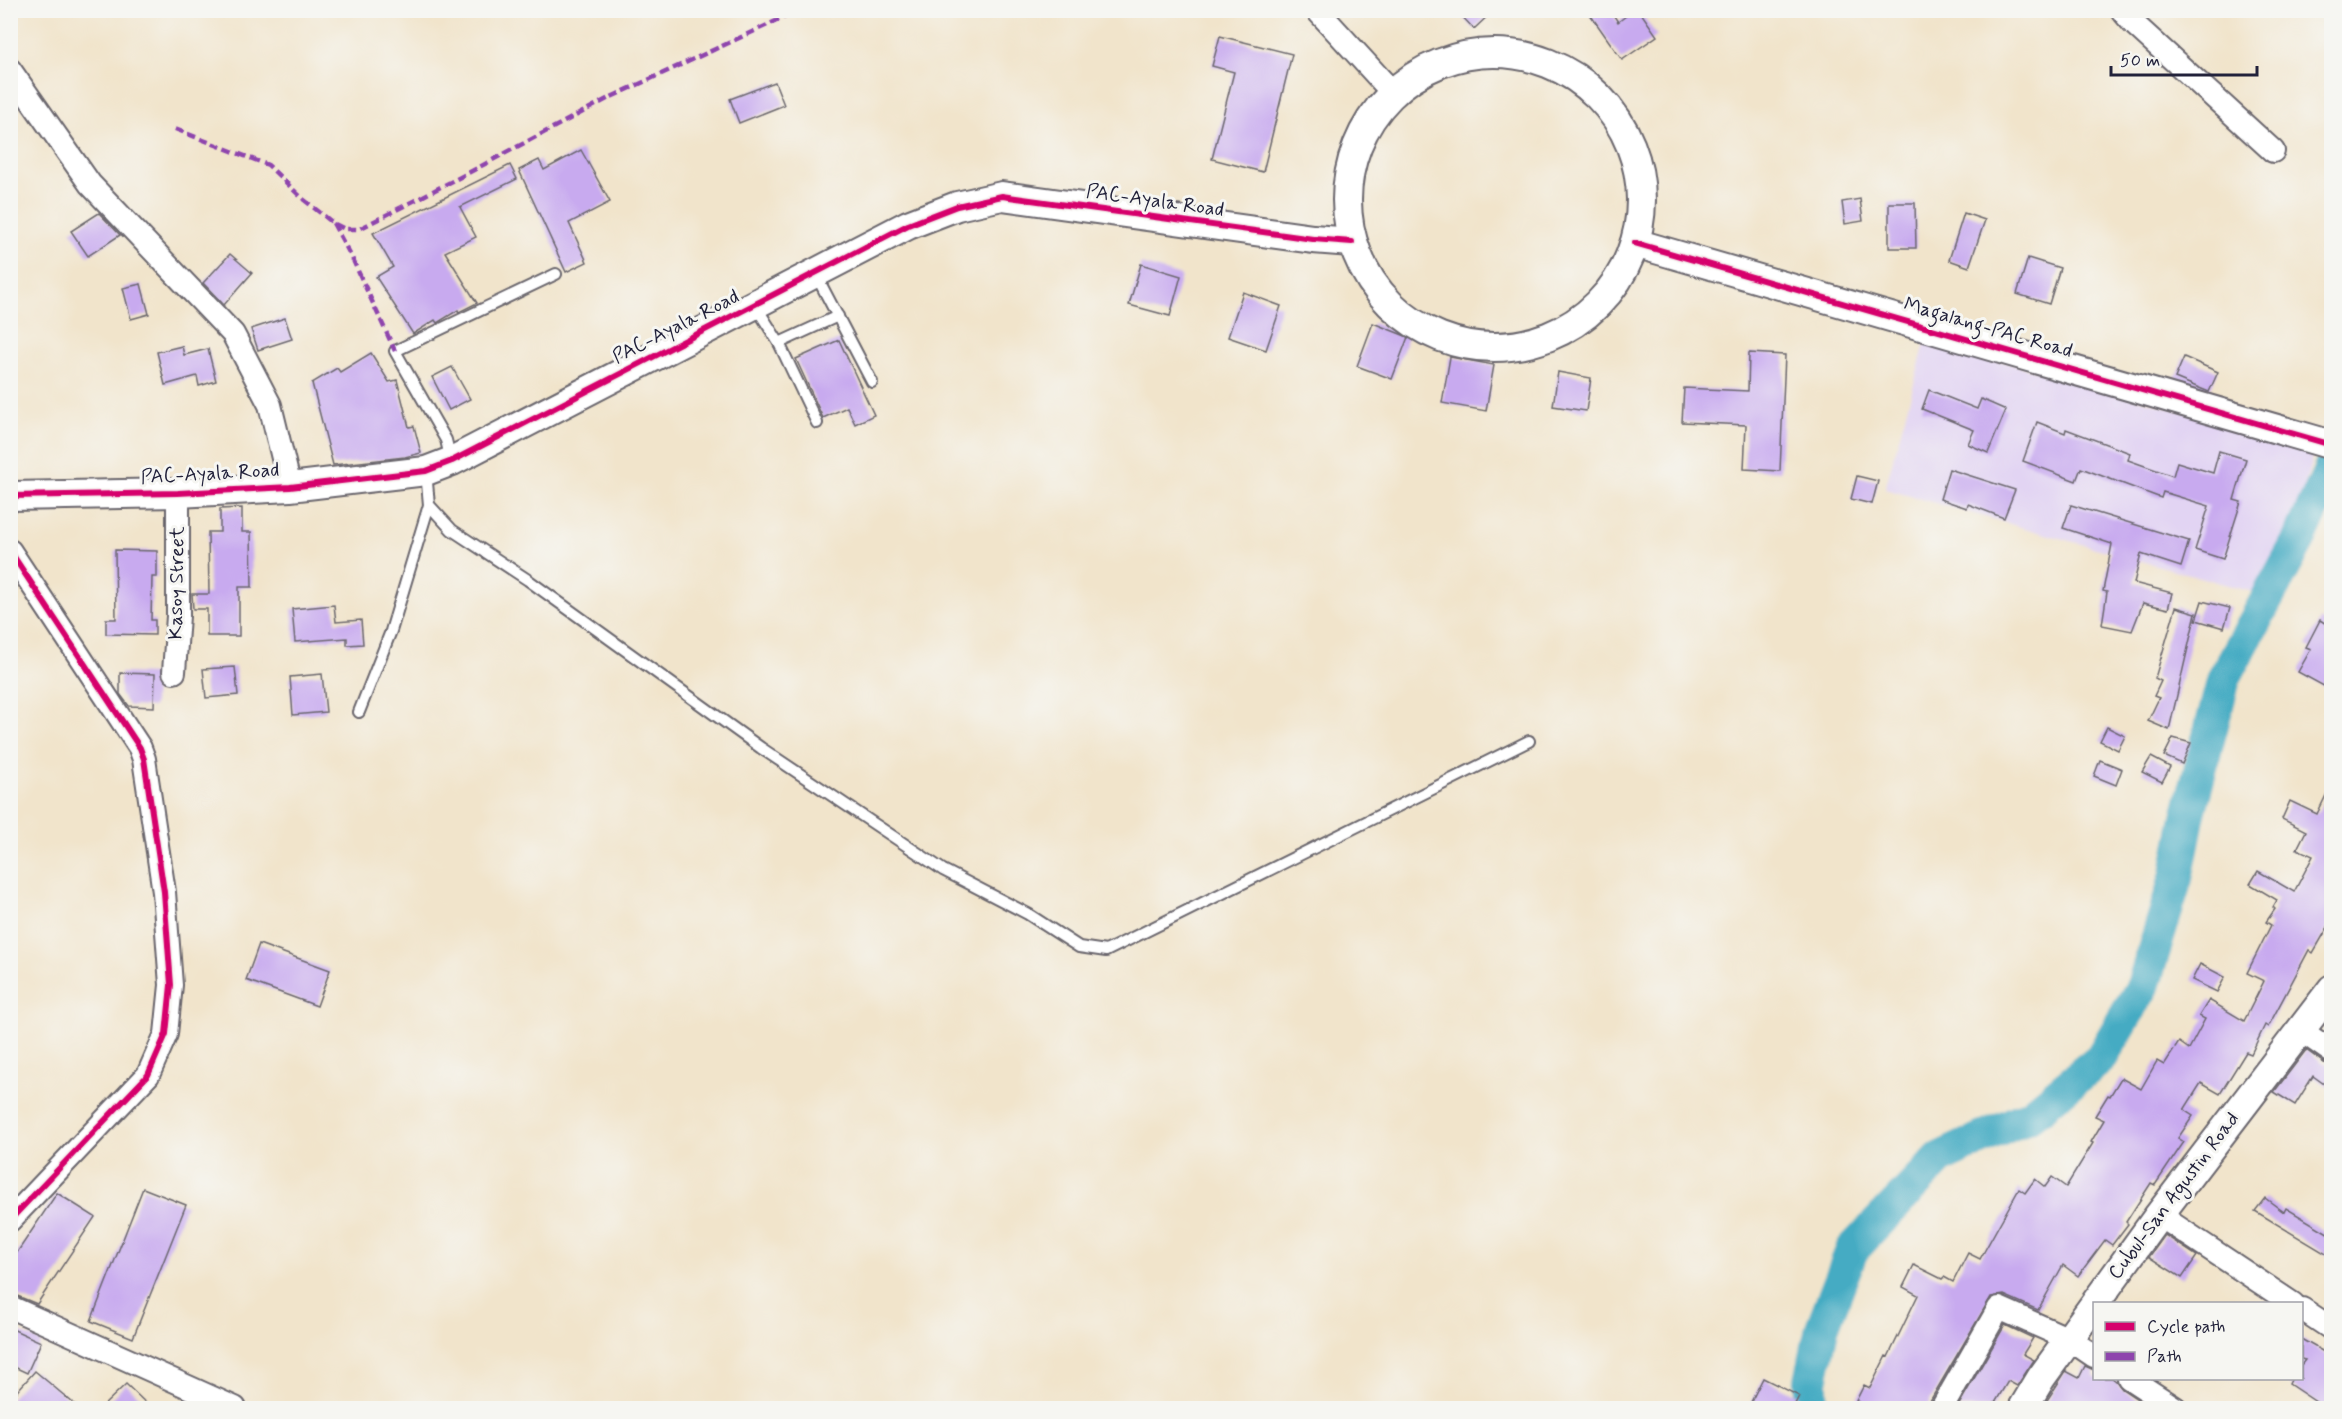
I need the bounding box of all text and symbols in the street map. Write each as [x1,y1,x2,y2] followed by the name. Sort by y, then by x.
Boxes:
[2111,39,2256,77] scale bar
[2120,49,2160,73] text: 50 m
[1084,178,1226,224] street label: PAC-Ayala Road
[608,283,744,371] street label: PAC-Ayala Road
[1900,291,2076,367] street label: Magalang-PAC Road
[140,457,280,491] street label: PAC-Ayala Road
[163,526,191,640] street label: Kasoy Street
[2102,1107,2247,1286] street label: Cubul-San Agustin Road
[2093,1302,2303,1380] legend
[2147,1315,2225,1339] text: Cycle path
[2147,1345,2182,1369] text: Path

